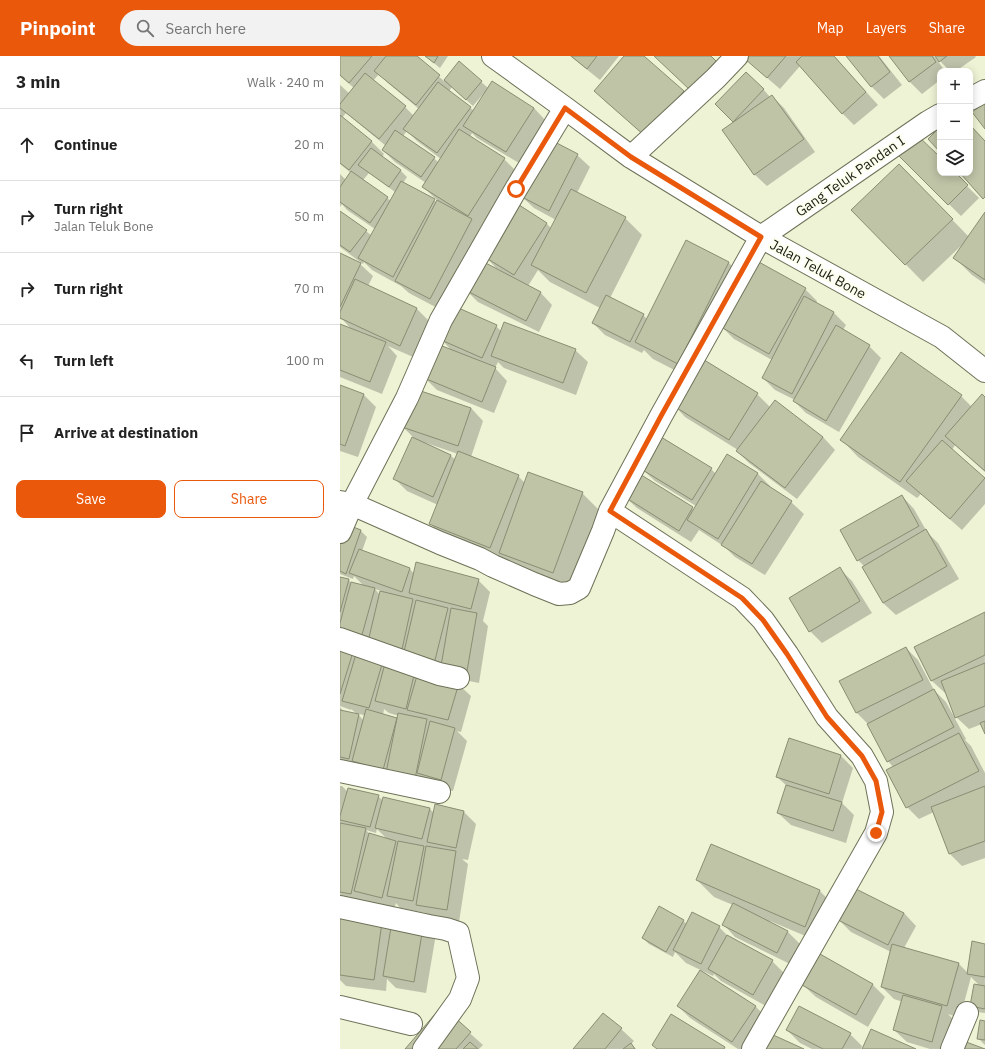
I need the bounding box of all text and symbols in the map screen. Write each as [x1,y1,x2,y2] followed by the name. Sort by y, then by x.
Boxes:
[120,10,400,46] search box
[20,16,96,40] text: Pinpoint
[134,17,156,39] icon: search
[166,19,246,38] text: Search here
[817,19,844,37] text: Map
[866,19,907,37] text: Layers
[929,19,965,37] text: Share
[937,68,973,176] map controls
[937,68,973,104] button: +
[16,71,60,93] text: 3 min
[247,74,324,91] text: Walk · 240 m
[937,104,973,140] button: −
[792,132,908,220] street label: Gang Teluk Pandan I
[16,134,38,156] icon: ahead
[54,135,118,154] text: Continue
[294,136,324,153] text: 20 m
[937,140,973,176] button: layers
[507,180,525,198] route start
[54,199,123,218] text: Turn right
[16,206,38,228] icon: right
[294,208,324,225] text: 50 m
[54,218,153,235] text: Jalan Teluk Bone
[767,235,869,303] street label: Jalan Teluk Bone
[16,278,38,300] icon: right
[54,279,123,298] text: Turn right
[294,280,324,297] text: 70 m
[16,350,38,372] icon: left
[54,351,114,370] text: Turn left
[286,352,324,369] text: 100 m
[16,422,38,444] icon: arrive
[54,423,198,442] text: Arrive at destination
[16,480,166,518] button: Save
[174,480,324,518] button: Share
[867,824,885,842] route end

